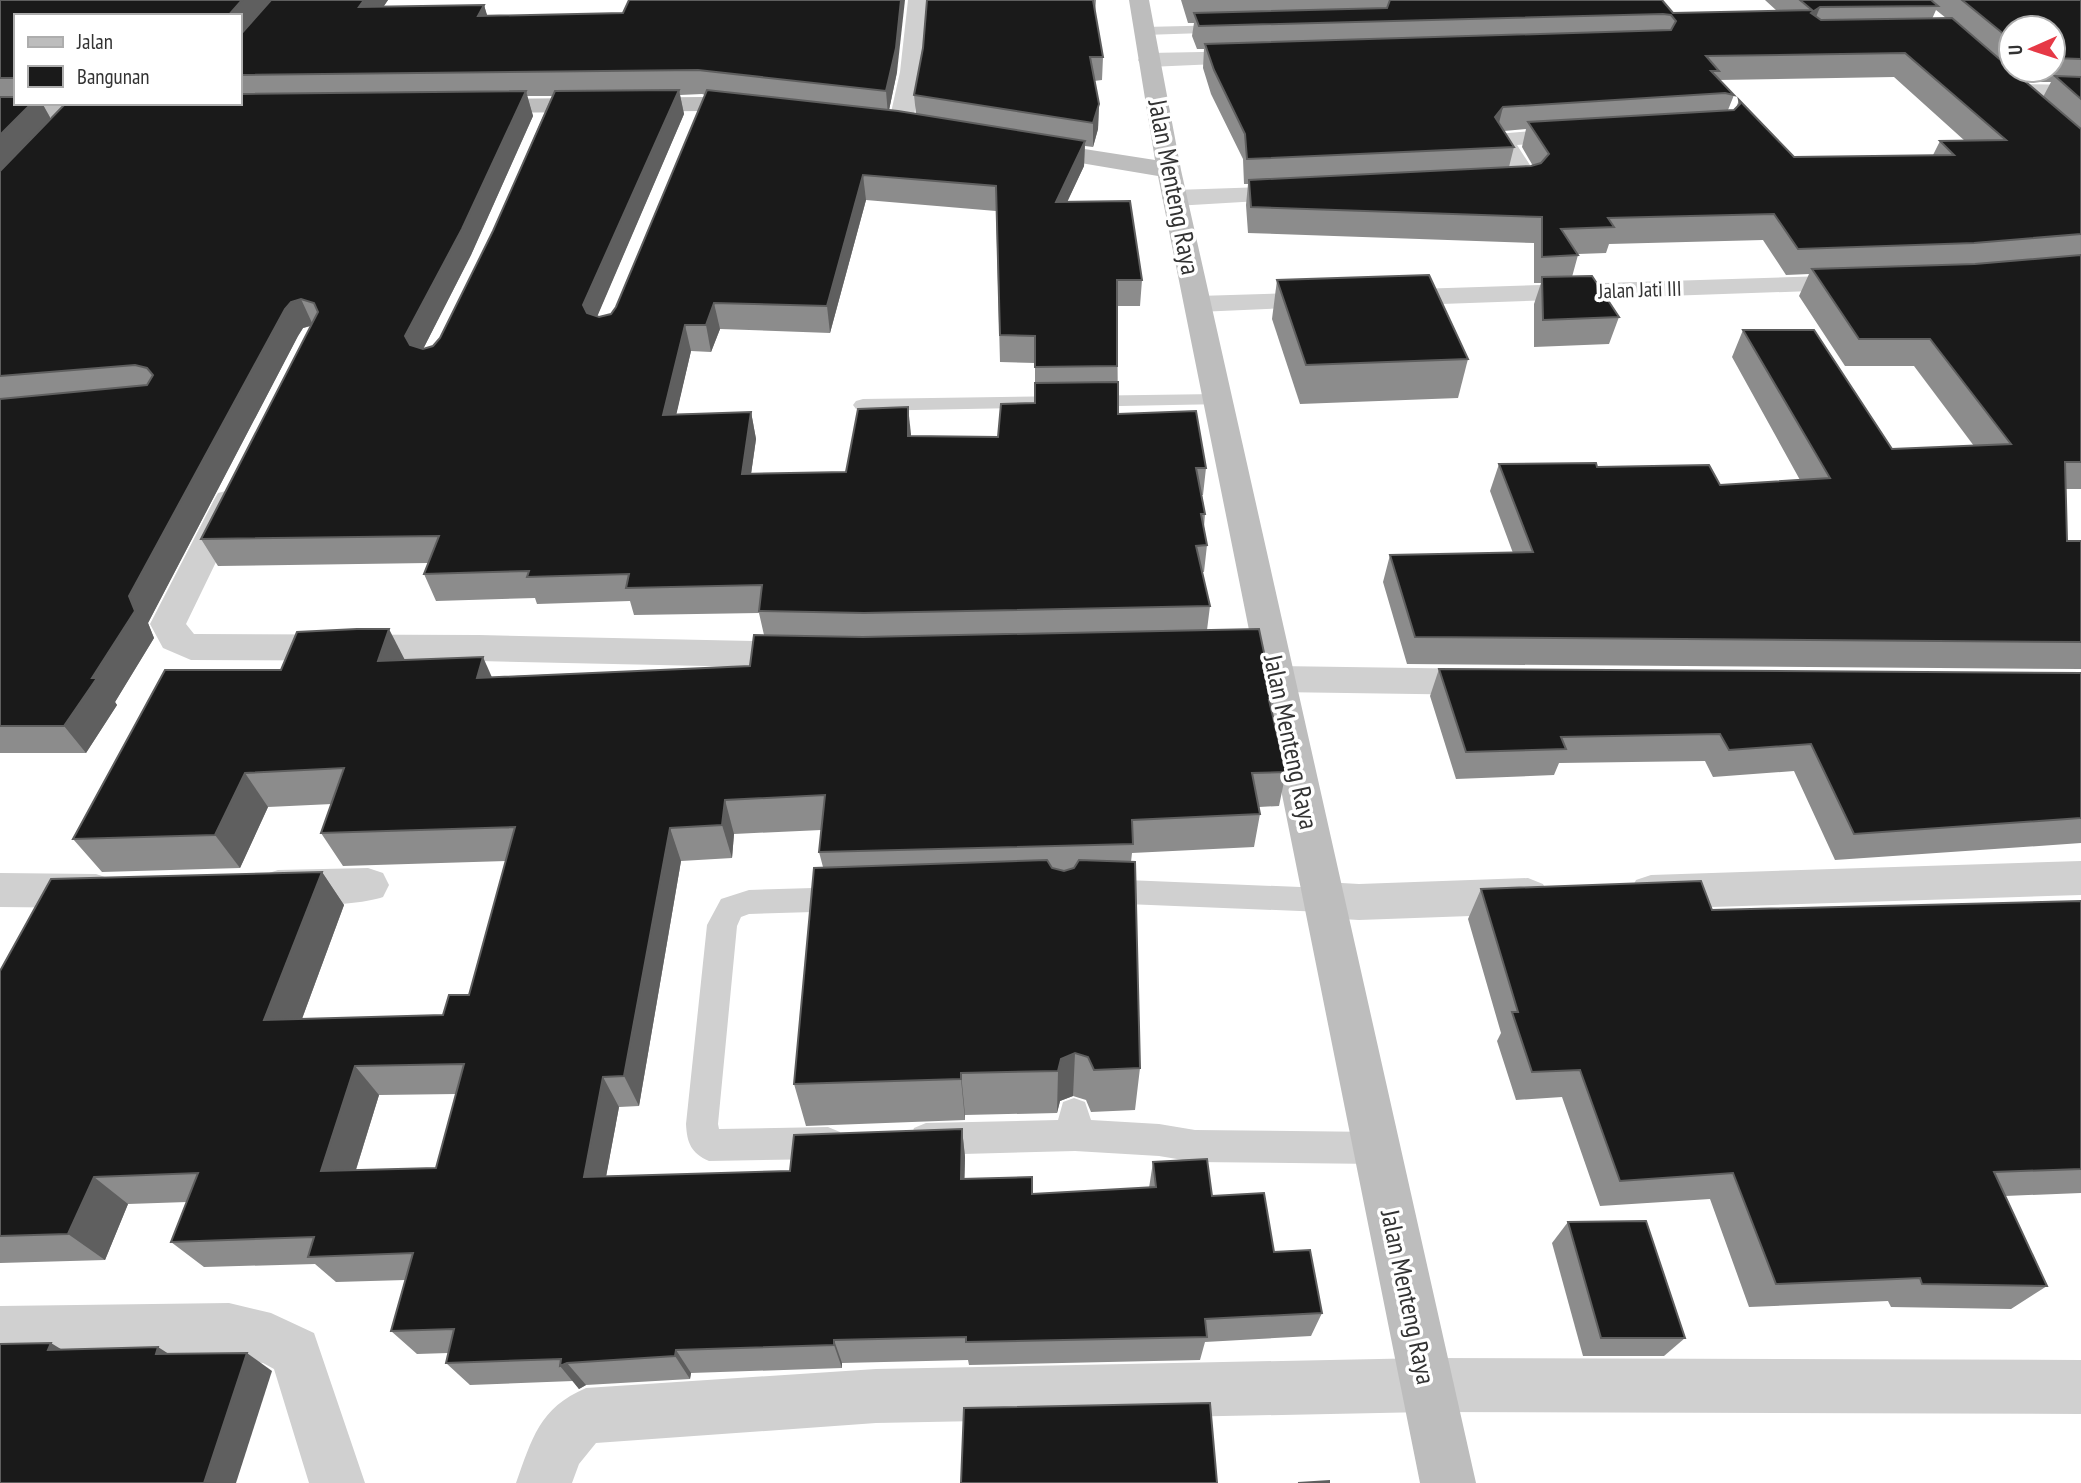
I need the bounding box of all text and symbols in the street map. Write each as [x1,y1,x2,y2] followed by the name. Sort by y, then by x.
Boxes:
[14,14,242,105] legend
[1997,14,2067,84] north arrow
[76,28,113,55] text: Jalan
[2003,44,2027,55] text: U
[77,63,150,90] text: Bangunan
[1141,96,1208,277] street label: Jalan Menteng Raya
[1597,275,1682,304] street label: Jalan Jati III
[1257,651,1326,832] street label: Jalan Menteng Raya
[1374,1206,1443,1387] street label: Jalan Menteng Raya

